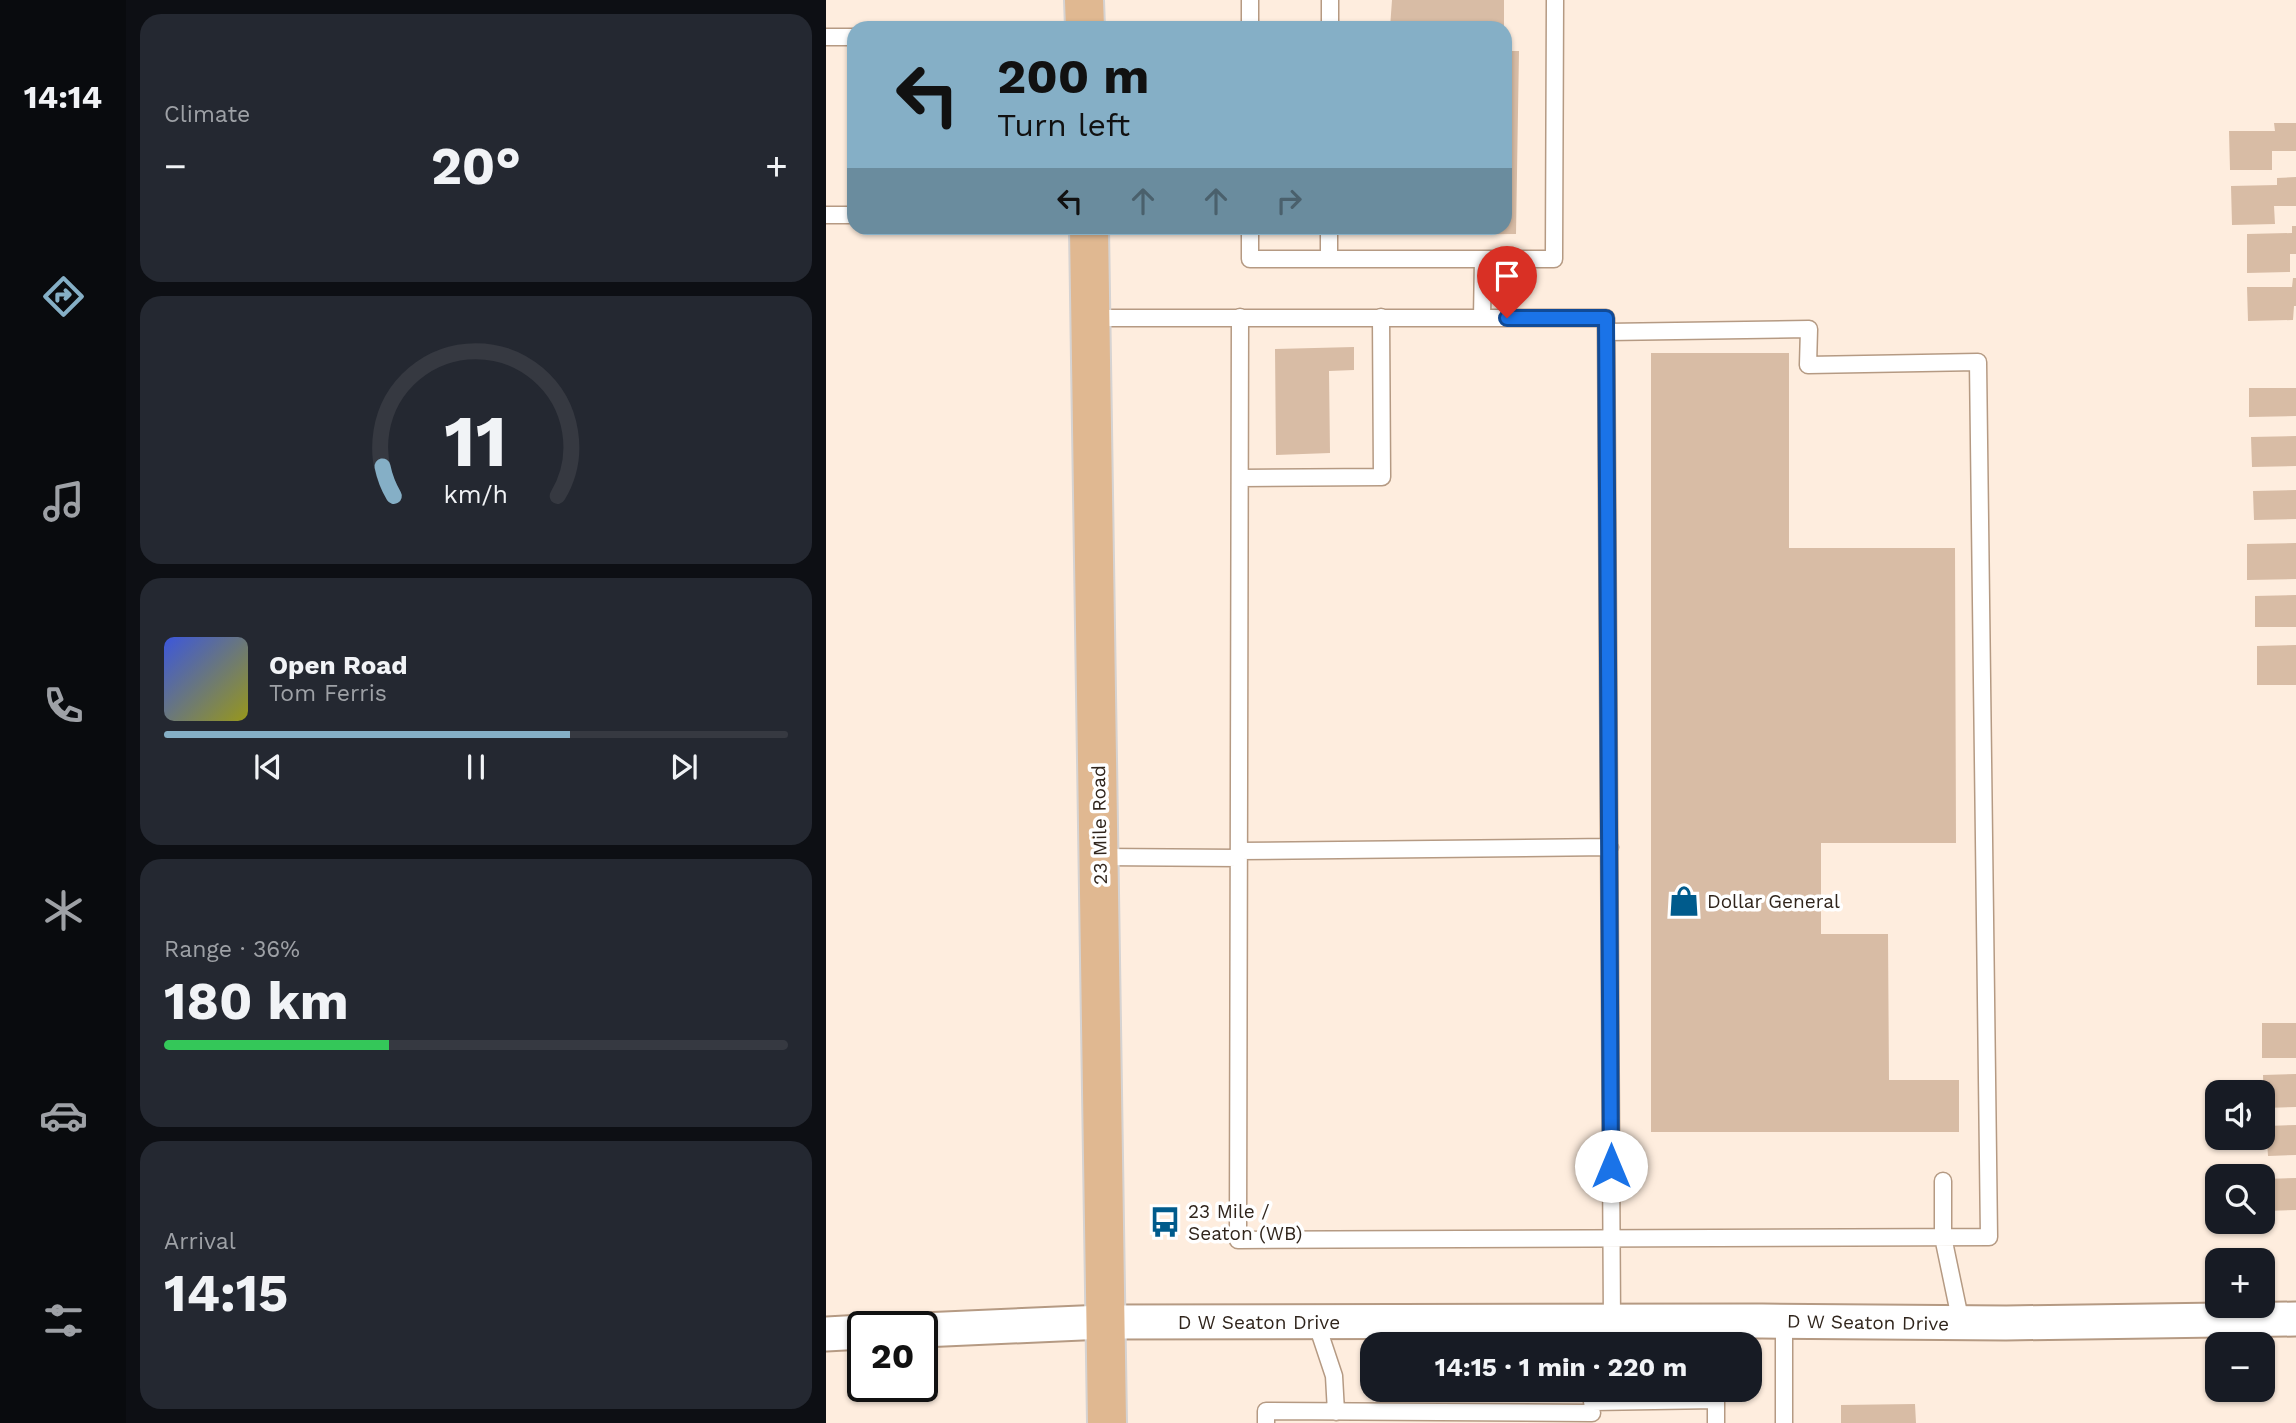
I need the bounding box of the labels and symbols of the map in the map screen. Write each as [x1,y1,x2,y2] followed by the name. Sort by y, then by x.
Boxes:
[1477,246,1537,318] pin
[1087,765,1112,885] street label: 23 Mile Road
[1667,884,1701,918] shop icon: Dollar General
[1707,890,1840,913] place label: Dollar General
[1574,1129,1648,1203] position arrow
[1188,1200,1303,1245] place label: 23 Mile / Seaton (WB)
[1148,1205,1182,1239] bus stop icon: 23 Mile / Seaton (WB)
[1787,1310,1949,1335] street label: D W Seaton Drive
[847,1311,938,1402] speed limit sign: 20
[1178,1311,1340,1334] street label: D W Seaton Drive

